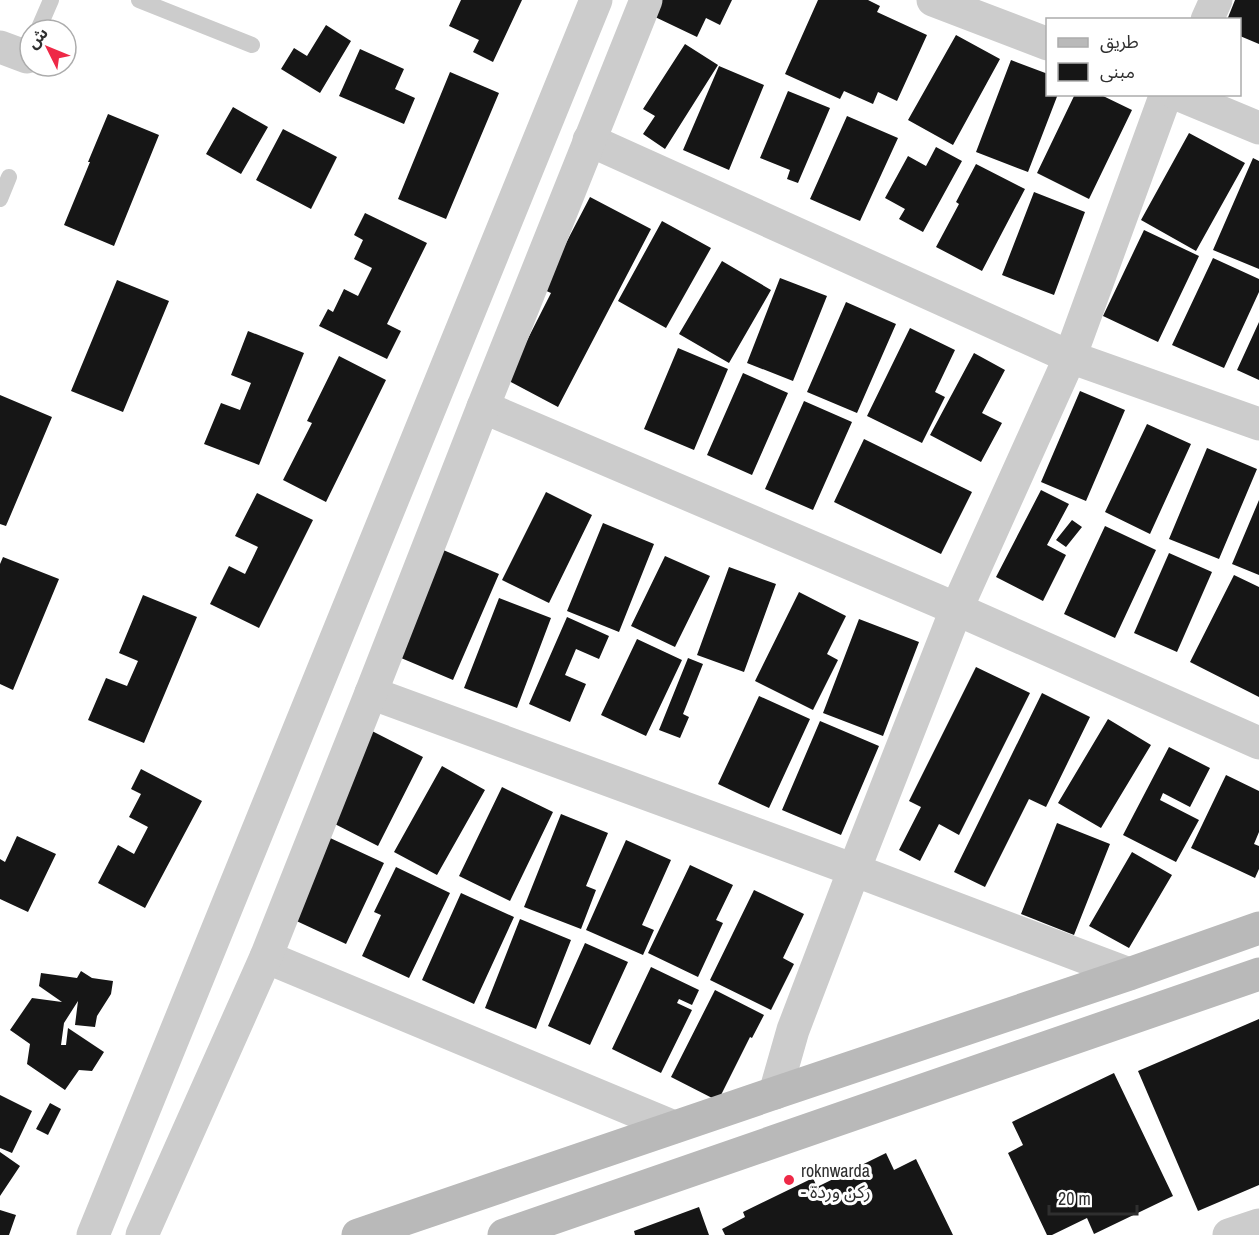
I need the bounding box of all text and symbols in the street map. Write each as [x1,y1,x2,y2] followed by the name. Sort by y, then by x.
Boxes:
[18,18,78,78] north arrow
[1046,18,1241,96] legend
[22,22,53,53] text: ش
[1100,29,1139,54] text: طريق
[1100,59,1135,84] text: مبنى
[801,1158,871,1204] place label: roknwarda - ركن وردة
[782,1173,796,1187] marker: roknwarda - ركن وردة
[1049,1178,1138,1216] scale bar
[1058,1186,1091,1211] text: 20 m

